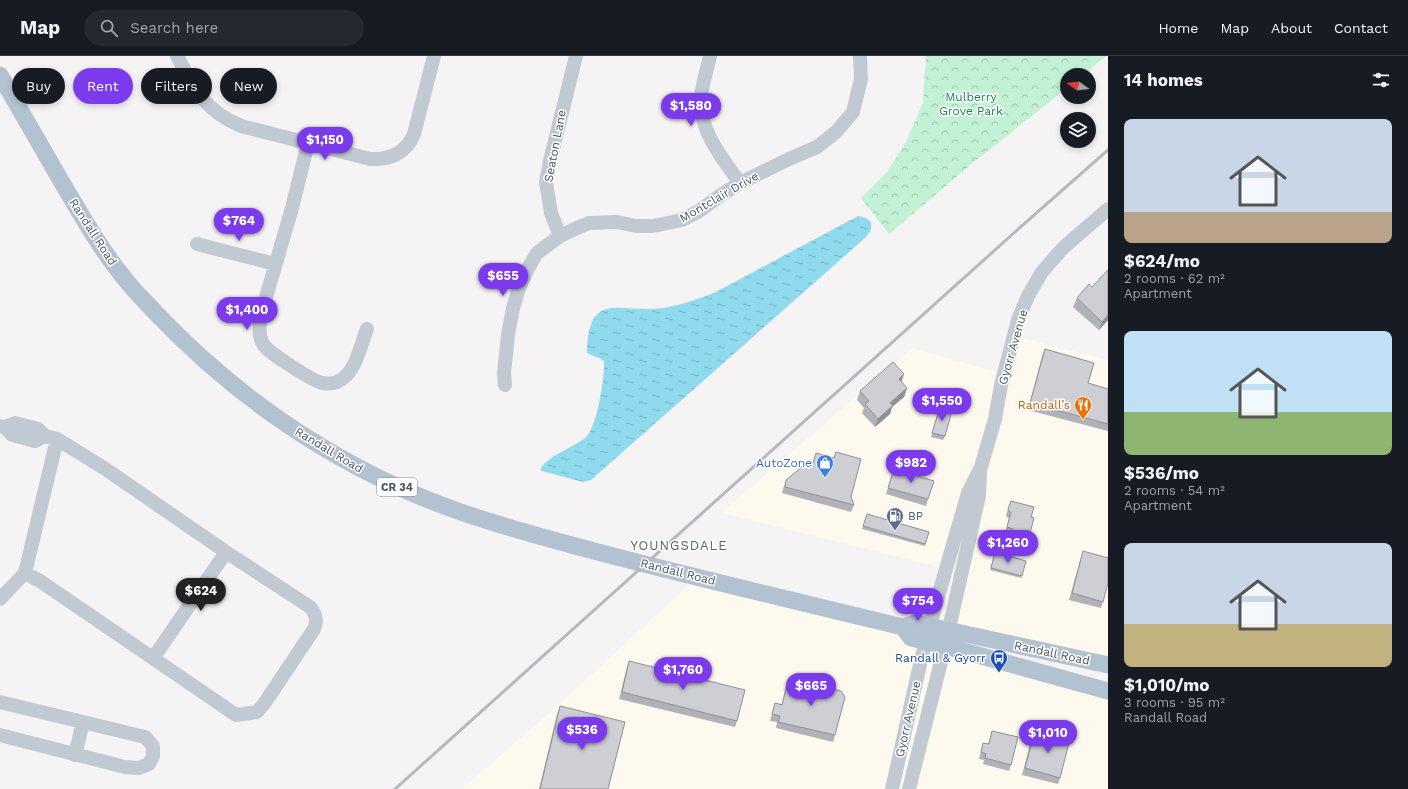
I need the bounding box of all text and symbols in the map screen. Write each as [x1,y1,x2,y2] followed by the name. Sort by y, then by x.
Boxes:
[84,10,364,46] search box
[20,16,60,39] text: Map
[98,17,120,39] icon: search
[130,19,218,37] text: Search here
[1158,20,1198,36] text: Home
[1220,20,1249,36] text: Map
[1271,20,1312,36] text: About
[1334,20,1388,36] text: Contact
[12,68,65,104] chip: Buy
[73,68,133,104] chip: Rent
[141,68,212,104] chip: Filters
[220,68,277,104] chip: New
[1060,68,1096,104] north arrow
[1060,68,1096,148] map controls
[1370,69,1392,91] icon: filters
[1124,70,1203,90] text: 14 homes
[939,90,1003,118] park label: Mulberry Grove Park
[658,93,724,127] pin: $1,580
[670,98,712,113] text: $1,580
[541,109,569,183] street label: Seaton Lane
[1060,112,1096,148] button: layers
[292,127,358,161] pin: $1,150
[306,132,344,147] text: $1,150
[1222,145,1294,217] icon: home
[677,169,761,225] street label: Montclair Drive
[66,196,120,268] street label: Randall Road
[215,208,263,242] pin: $764
[223,213,255,228] text: $764
[1124,251,1200,271] text: $624/mo
[479,263,527,297] pin: $655
[487,268,519,283] text: $655
[1124,271,1225,286] text: 2 rooms · 62 m²
[1124,286,1192,301] text: Apartment
[214,297,280,331] pin: $1,400
[226,302,268,317] text: $1,400
[996,308,1030,386] street label: Gyorr Avenue
[1222,357,1294,429] icon: home
[909,388,975,422] pin: $1,550
[921,393,963,408] text: $1,550
[1073,395,1093,420] restaurant icon: Randall’s
[1018,398,1070,412] place label: Randall’s
[292,424,366,476] street label: Randall Road
[887,450,935,484] pin: $982
[815,453,835,478] shop icon: AutoZone
[895,455,927,470] text: $982
[756,456,812,470] place label: AutoZone
[1124,463,1199,483] text: $536/mo
[377,478,417,496] road number: CR 34
[1124,483,1225,498] text: 2 rooms · 54 m²
[1124,498,1192,513] text: Apartment
[885,506,905,531] fuel station icon: BP
[908,509,923,523] place label: BP
[975,530,1041,564] pin: $1,260
[987,535,1029,550] text: $1,260
[630,538,728,553] district label: YOUNGSDALE
[639,556,717,588] street label: Randall Road
[1222,569,1294,641] icon: home
[177,578,225,612] pin: $624
[185,583,217,598] text: $624
[894,588,942,622] pin: $754
[902,593,934,608] text: $754
[1013,638,1091,668] street label: Randall Road
[989,648,1009,673] bus stop icon: Randall & Gyorr
[895,651,986,665] place label: Randall & Gyorr
[650,657,716,691] pin: $1,760
[663,662,703,677] text: $1,760
[787,673,835,707] pin: $665
[1124,675,1209,695] text: $1,010/mo
[795,678,827,693] text: $665
[892,680,924,758] street label: Gyorr Avenue
[1124,695,1225,710] text: 3 rooms · 95 m²
[1124,710,1207,725] text: Randall Road
[558,717,606,751] pin: $536
[1015,720,1081,754] pin: $1,010
[566,722,598,737] text: $536
[1028,725,1068,740] text: $1,010

